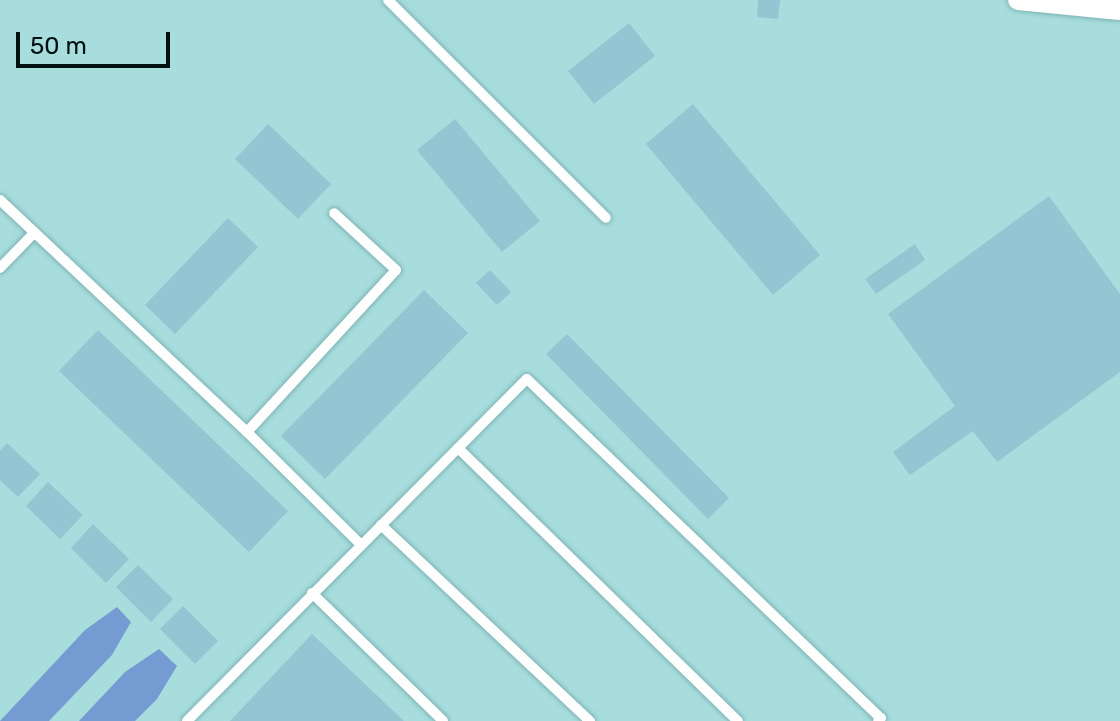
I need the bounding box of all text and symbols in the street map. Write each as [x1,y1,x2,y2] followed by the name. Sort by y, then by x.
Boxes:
[20,16,174,66] scale bar
[30,32,87,60] text: 50 m

